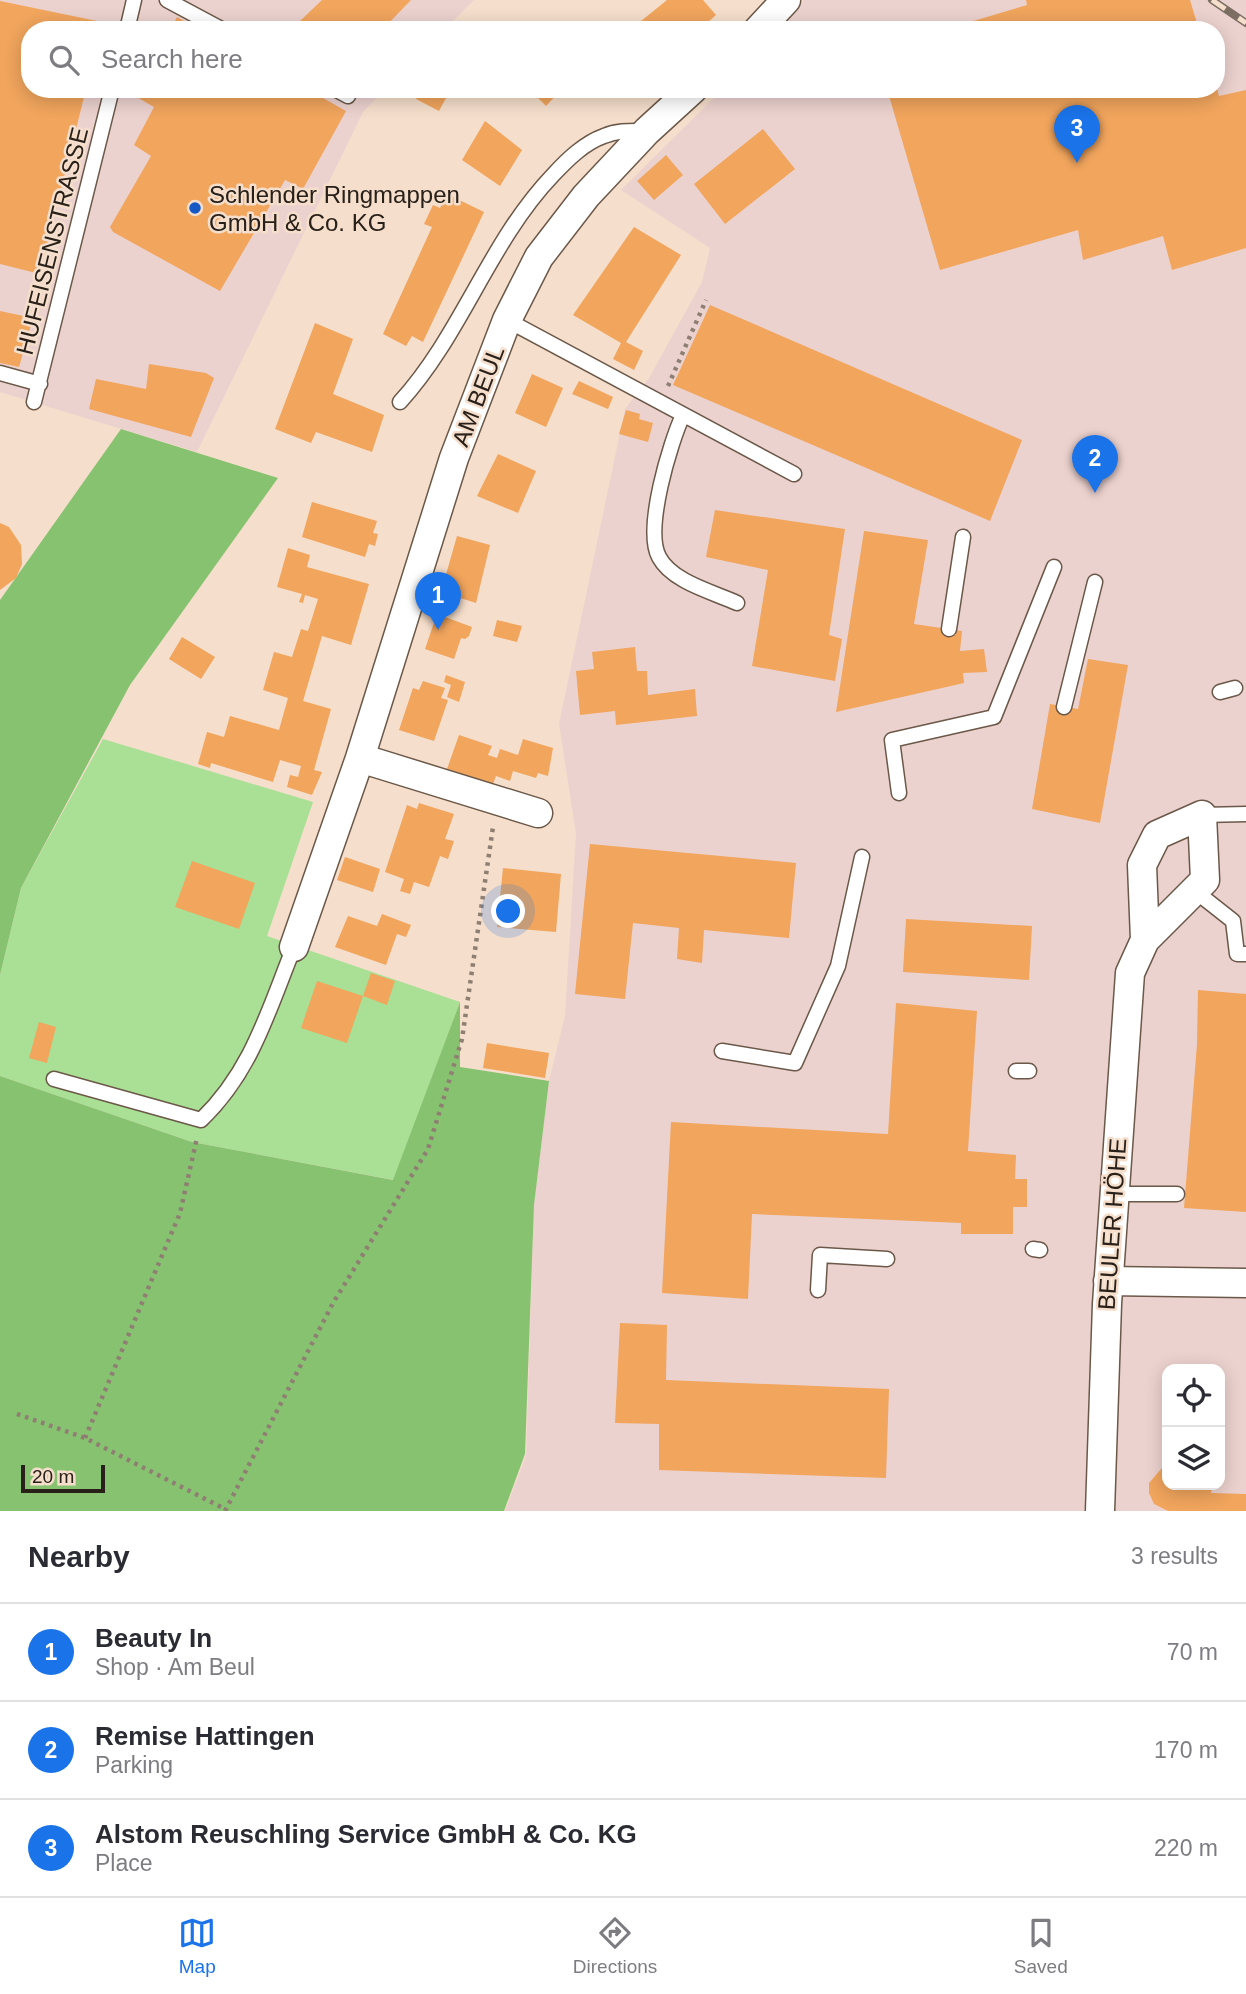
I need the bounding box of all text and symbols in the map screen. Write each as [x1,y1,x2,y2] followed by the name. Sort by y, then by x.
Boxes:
[21,21,1225,98] search box
[45,41,83,79] icon: search
[101,44,243,74] text: Search here
[1054,105,1100,163] pin: 3
[11,125,93,357] street label: HUFEISENSTRASSE
[209,181,460,236] place label: Schlender Ringmappen GmbH & Co. KG
[187,200,203,216] marker: Schlender Ringmappen GmbH & Co. KG
[447,342,509,450] street label: AM BEUL
[1072,435,1118,493] pin: 2
[415,572,461,630] pin: 1
[491,894,525,928] your location
[1093,1137,1131,1311] street label: BEULER HÖHE
[1162,1364,1225,1490] map controls
[1162,1364,1225,1427] button: locate
[1162,1427,1225,1490] button: layers
[21,1462,105,1494] scale bar
[32,1466,74,1487] text: 20 m
[28,1540,130,1573] text: Nearby
[1131,1543,1218,1569] text: 3 results
[95,1623,212,1653] text: Beauty In
[45,1639,57,1665] text: 1
[1167,1639,1218,1665] text: 70 m
[95,1654,255,1680] text: Shop · Am Beul
[95,1721,315,1751] text: Remise Hattingen
[45,1737,57,1763] text: 2
[1154,1737,1218,1763] text: 170 m
[95,1752,173,1778] text: Parking
[95,1819,637,1849] text: Alstom Reuschling Service GmbH & Co. KG
[45,1835,57,1861] text: 3
[1154,1835,1218,1861] text: 220 m
[95,1850,153,1876] text: Place
[178,1914,216,1978] tab: Map
[573,1914,657,1978] tab: Directions
[1014,1914,1068,1978] tab: Saved

